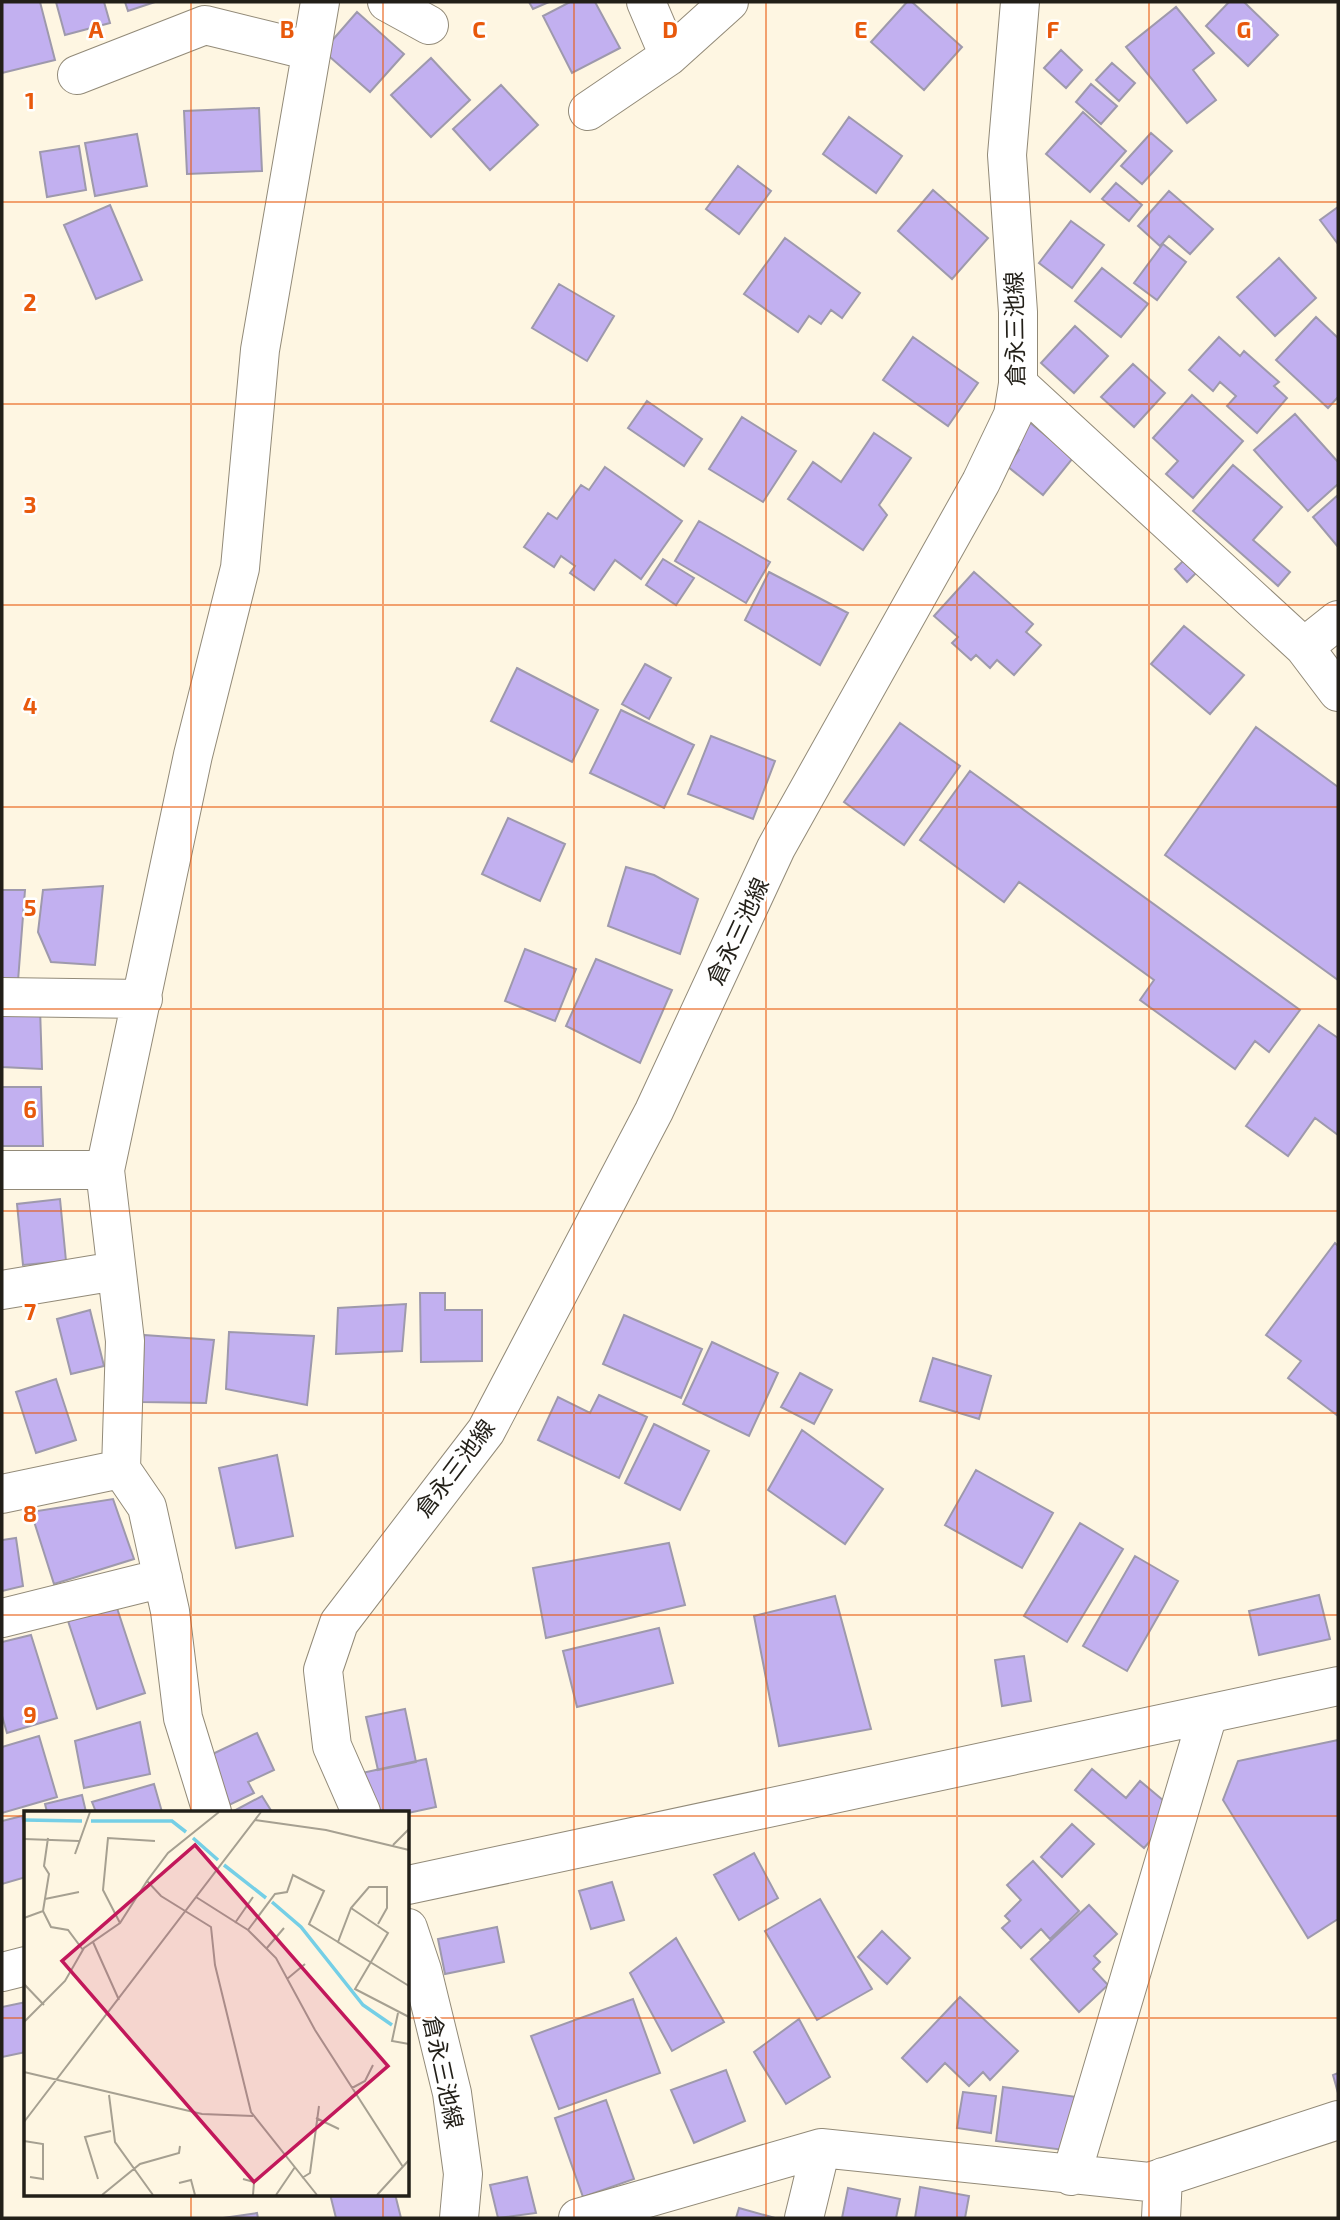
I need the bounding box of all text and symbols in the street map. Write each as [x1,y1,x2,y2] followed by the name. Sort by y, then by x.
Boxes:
[88,15,104,43] text: A
[280,15,294,43] text: B
[472,15,486,43] text: C
[662,15,678,43] text: D
[854,15,868,43] text: E
[1047,15,1060,43] text: F
[1237,15,1251,43] text: G
[25,86,35,114] text: 1
[999,271,1029,387] street label: 倉永三池線
[23,288,37,316] text: 2
[23,490,37,518] text: 3
[23,691,37,719] text: 4
[700,873,774,989] street label: 倉永三池線
[24,893,36,921] text: 5
[23,1095,37,1123] text: 6
[24,1297,36,1325] text: 7
[408,1414,500,1522] street label: 倉永三池線
[23,1499,37,1527] text: 8
[23,1700,37,1728] text: 9
[24,1811,410,2196] inset map
[418,2013,470,2131] street label: 倉永三池線

